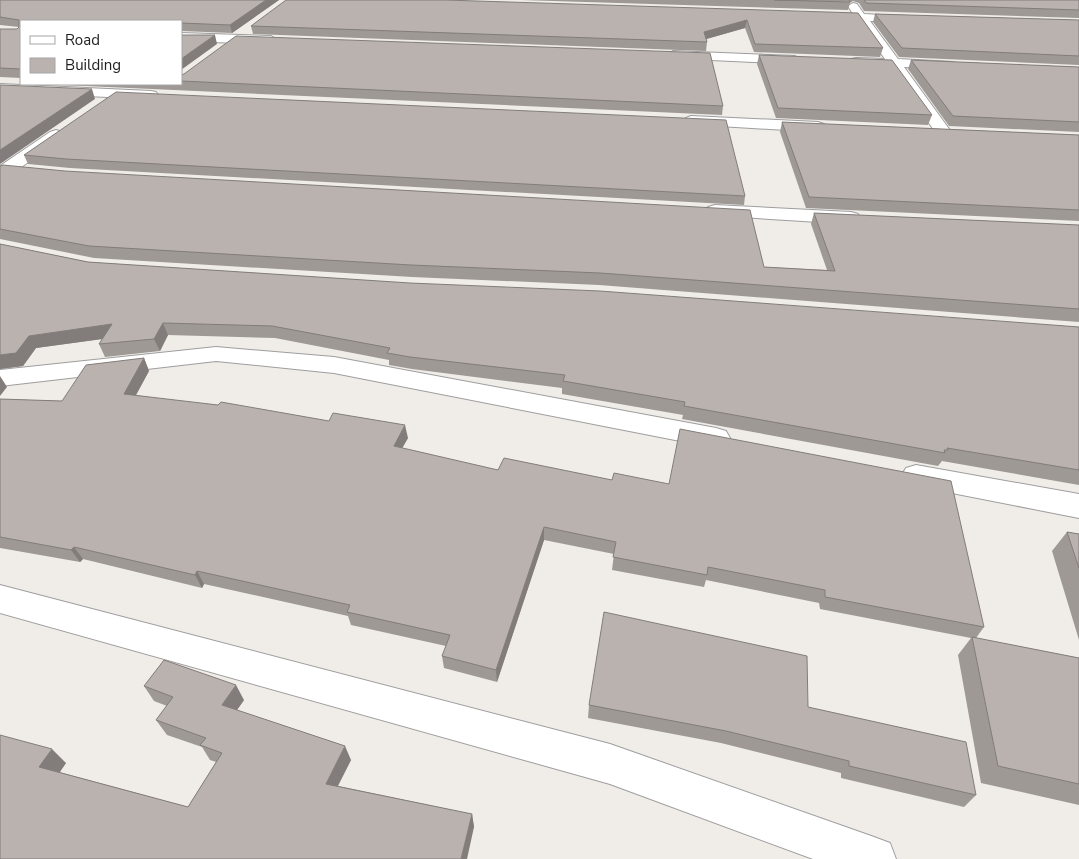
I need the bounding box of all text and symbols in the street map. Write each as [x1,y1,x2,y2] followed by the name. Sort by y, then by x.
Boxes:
[20,20,182,85] legend
[65,30,100,50] text: Road
[65,55,121,75] text: Building

